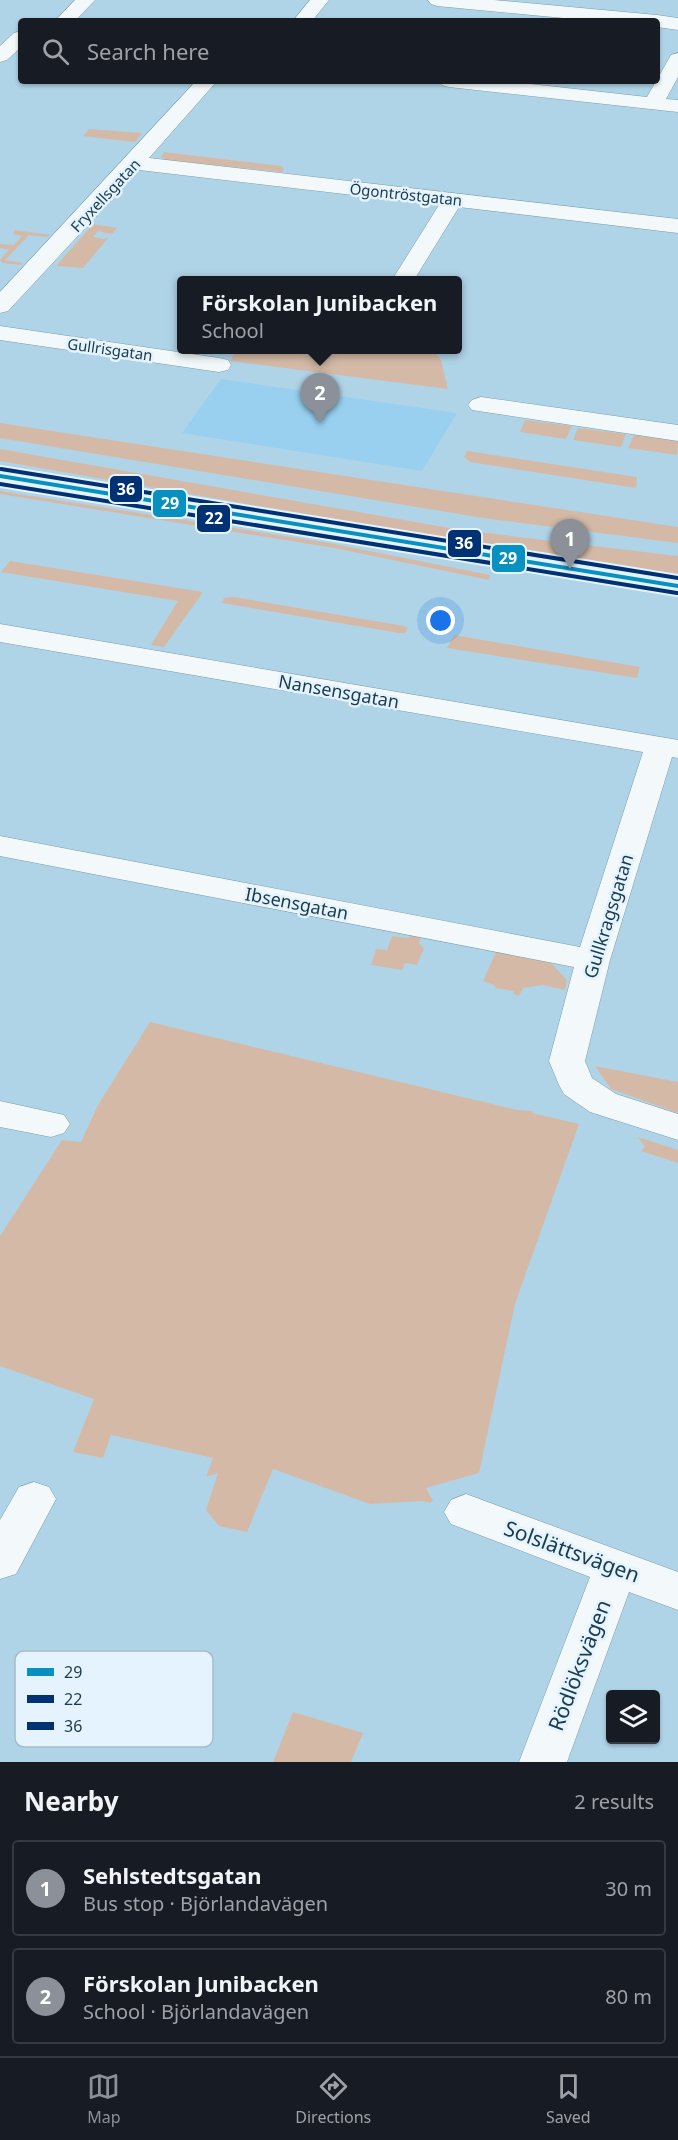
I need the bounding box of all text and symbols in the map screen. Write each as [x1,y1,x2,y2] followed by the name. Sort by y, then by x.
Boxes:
[18,18,660,84] search box
[39,35,72,68] icon: search
[87,36,209,66] text: Search here
[66,154,144,236] street label: Fryxellsgatan
[349,178,463,210] street label: Ögontröstgatan
[177,276,462,354] popup
[202,287,437,317] text: Förskolan Junibacken
[202,317,264,344] text: School
[66,333,154,365] street label: Gullrisgatan
[300,374,340,423] pin: 2
[109,475,143,503] line badge: 36
[117,478,135,500] text: 36
[152,489,187,518] line badge: 29
[161,492,179,514] text: 29
[196,504,231,533] line badge: 22
[205,507,223,529] text: 22
[550,520,590,569] pin: 1
[447,529,482,558] line badge: 36
[455,532,473,554] text: 36
[491,544,526,573] line badge: 29
[499,547,517,569] text: 29
[426,606,455,635] your location
[277,669,401,713] street label: Nansensgatan
[578,851,638,981] street label: Gullkragsgatan
[243,881,351,925] street label: Ibsensgatan
[500,1514,644,1588] street label: Solslättsvägen
[541,1595,617,1735] street label: Rödlöksvägen
[15,1651,213,1747] legend
[64,1661,82,1683] text: 29
[64,1688,82,1710] text: 22
[606,1690,660,1744] map controls
[606,1690,660,1744] button: layers
[64,1715,82,1737] text: 36
[24,1783,119,1819] text: Nearby
[574,1788,654,1815] text: 2 results
[83,1860,261,1890] text: Sehlstedtsgatan
[40,1875,51,1902] text: 1
[605,1875,652,1902] text: 30 m
[83,1890,328,1917] text: Bus stop · Björlandavägen
[83,1968,319,1998] text: Förskolan Junibacken
[40,1983,51,2010] text: 2
[605,1983,652,2010] text: 80 m
[83,1998,309,2025] text: School · Björlandavägen
[87,2070,121,2128] tab: Map
[295,2070,371,2128] tab: Directions
[546,2070,591,2128] tab: Saved

